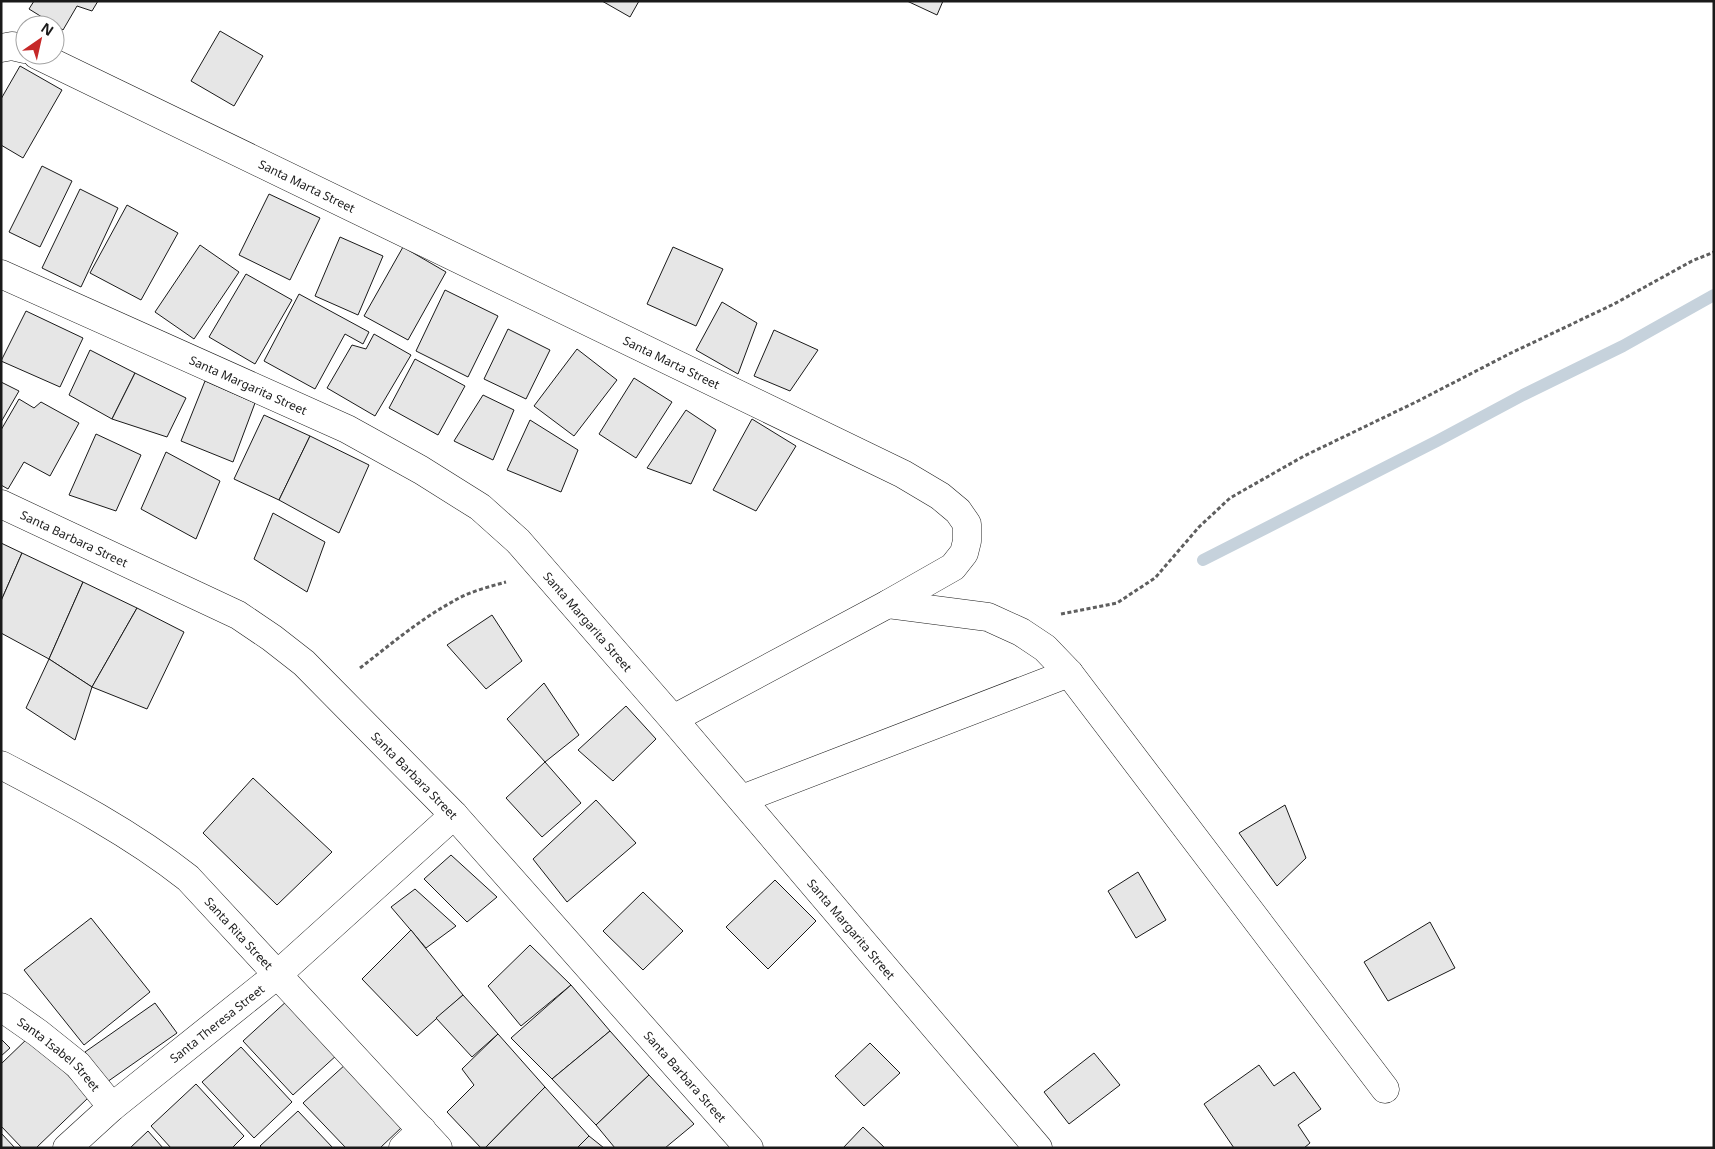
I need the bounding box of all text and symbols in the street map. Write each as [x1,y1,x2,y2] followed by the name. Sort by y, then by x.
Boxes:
[15,15,65,65] north arrow
[38,18,58,40] text: N
[256,155,359,217] street label: Santa Marta Street
[621,331,723,393] street label: Santa Marta Street
[187,351,311,419] street label: Santa Margarita Street
[18,506,131,571] street label: Santa Barbara Street
[540,568,637,676] street label: Santa Margarita Street
[368,728,462,823] street label: Santa Barbara Street
[804,875,900,983] street label: Santa Margarita Street
[201,893,277,974] street label: Santa Rita Street
[166,980,268,1066] street label: Santa Theresa Street
[14,1013,105,1095] street label: Santa Isabel Street
[640,1027,731,1126] street label: Santa Barbara Street

